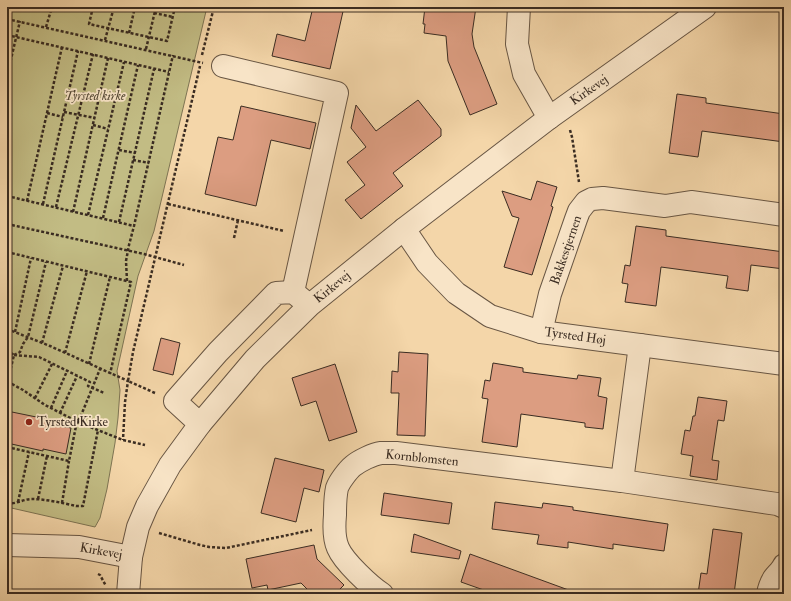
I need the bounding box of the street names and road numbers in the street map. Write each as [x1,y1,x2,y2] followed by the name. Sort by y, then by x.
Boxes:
[567,71,611,109] street label: Kirkevej
[547,213,585,287] street label: Bakkestjernen
[310,267,354,307] street label: Kirkevej
[543,324,607,349] street label: Tyrsted Høj
[385,446,460,470] street label: Kornblomsten
[79,539,123,563] street label: Kirkevej

